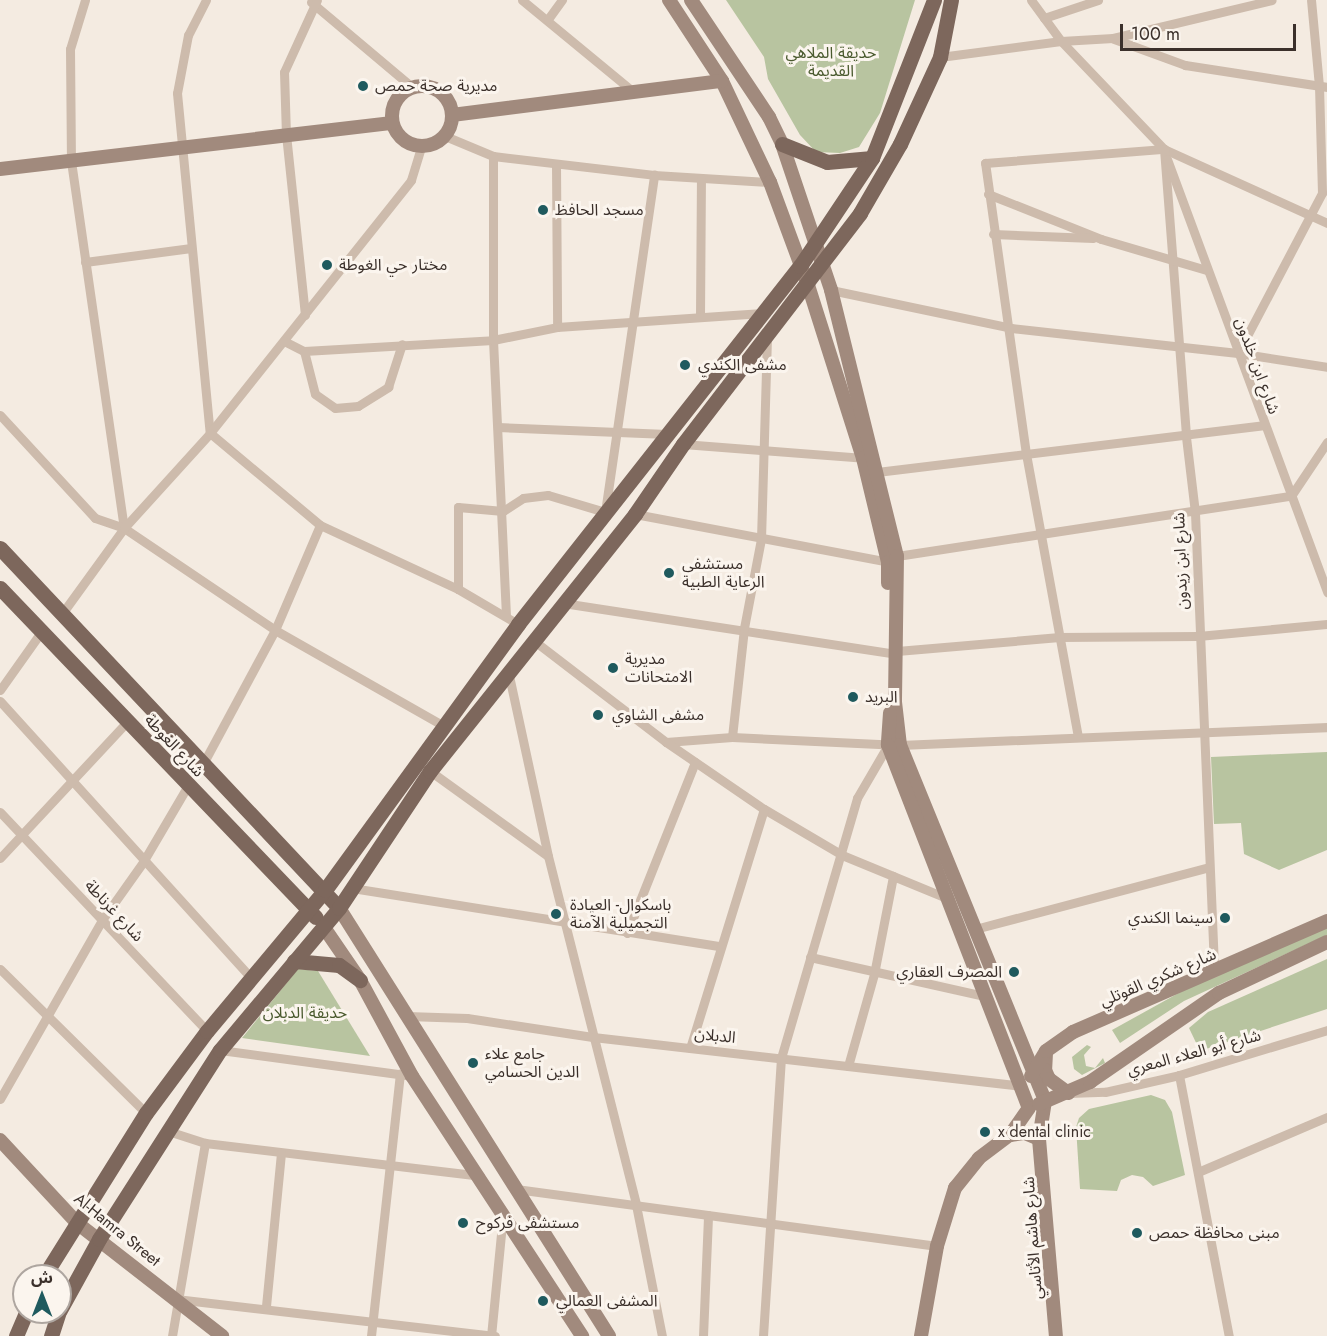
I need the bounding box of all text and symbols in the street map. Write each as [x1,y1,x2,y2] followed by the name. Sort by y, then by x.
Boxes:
[1123,12,1298,50] scale bar
[1131,21,1180,47] text: 100 m
[786,43,876,81] park label: حديقة الملاهي القديمة
[375,76,497,96] place label: مديرية صحة حمص
[356,79,370,93] marker: مديرية صحة حمص
[555,200,644,220] place label: مسجد الحافظ
[536,203,550,217] marker: مسجد الحافظ
[339,255,447,275] place label: مختار حي الغوطة
[320,258,334,272] marker: مختار حي الغوطة
[1231,315,1283,417] street label: شارع ابن خلدون
[698,355,787,375] place label: مشفى الكندي
[676,356,694,374] marker: مشفى الكندي
[1170,512,1192,610] street label: شارع ابن زيدون
[682,554,765,592] place label: مستشفى الرعاية الطبية
[660,564,678,582] marker: مستشفى الرعاية الطبية
[625,649,692,687] place label: مديرية الامتحانات
[606,661,620,675] marker: مديرية الامتحانات
[865,687,898,707] place label: البريد
[846,690,860,704] marker: البريد
[612,705,704,725] place label: مشفى الشاوي
[589,706,607,724] marker: مشفى الشاوي
[140,711,208,781] street label: شارع الغوطة
[81,876,147,946] street label: شارع غرناطة
[570,895,671,933] place label: باسكوال- العيادة التجميلية الآمنة
[547,905,565,923] marker: باسكوال- العيادة التجميلية الآمنة
[1128,908,1213,928] place label: سينما الكندي
[1218,911,1232,925] marker: سينما الكندي
[1097,945,1219,1011] street label: شارع شكري القوتلي
[896,962,1002,982] place label: المصرف العقاري
[1007,965,1021,979] marker: المصرف العقاري
[263,1003,347,1023] park label: حديقة الدبلان
[693,1024,737,1048] street label: الدبلان
[1125,1026,1263,1080] street label: شارع أبو العلاء المعري
[485,1044,579,1082] place label: جامع علاء الدين الحسامي
[466,1056,480,1070] marker: جامع علاء الدين الحسامي
[998,1122,1091,1142] place label: x dental clinic
[976,1123,994,1141] marker: x dental clinic
[1019,1176,1047,1300] street label: شارع هاشم الأتاسي
[70,1189,164,1271] street label: Al-Hamra Street
[476,1213,579,1233] place label: مستشفى فركوح
[454,1214,472,1232] marker: مستشفى فركوح
[1149,1223,1280,1243] place label: مبنى محافظة حمص
[1130,1226,1144,1240] marker: مبنى محافظة حمص
[12,1264,72,1324] north arrow
[31,1266,53,1289] text: ش
[556,1291,657,1311] place label: المشفى العمالي
[534,1292,552,1310] marker: المشفى العمالي

